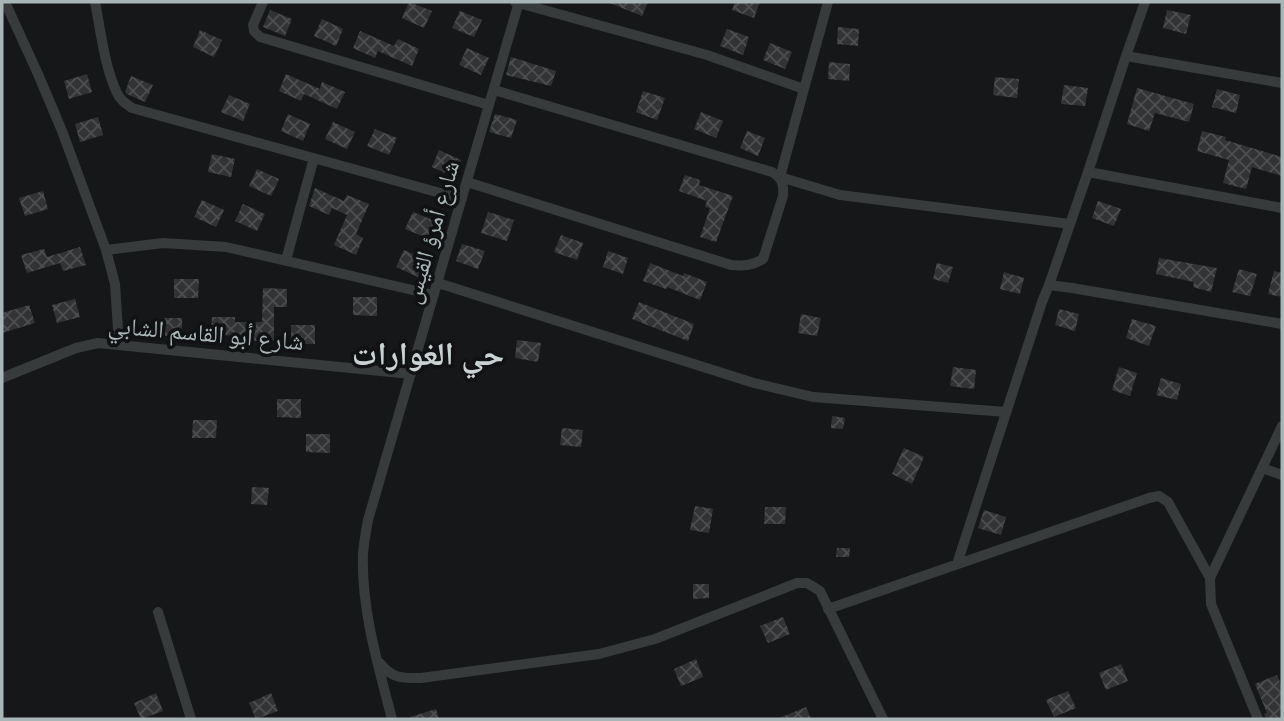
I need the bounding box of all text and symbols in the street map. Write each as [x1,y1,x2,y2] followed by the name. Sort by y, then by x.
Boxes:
[398,157,466,307] street label: شارع أمرؤ القيس
[107,311,305,361] street label: شارع أبو القاسم الشابي
[352,335,504,379] district label: حي الغوارات

